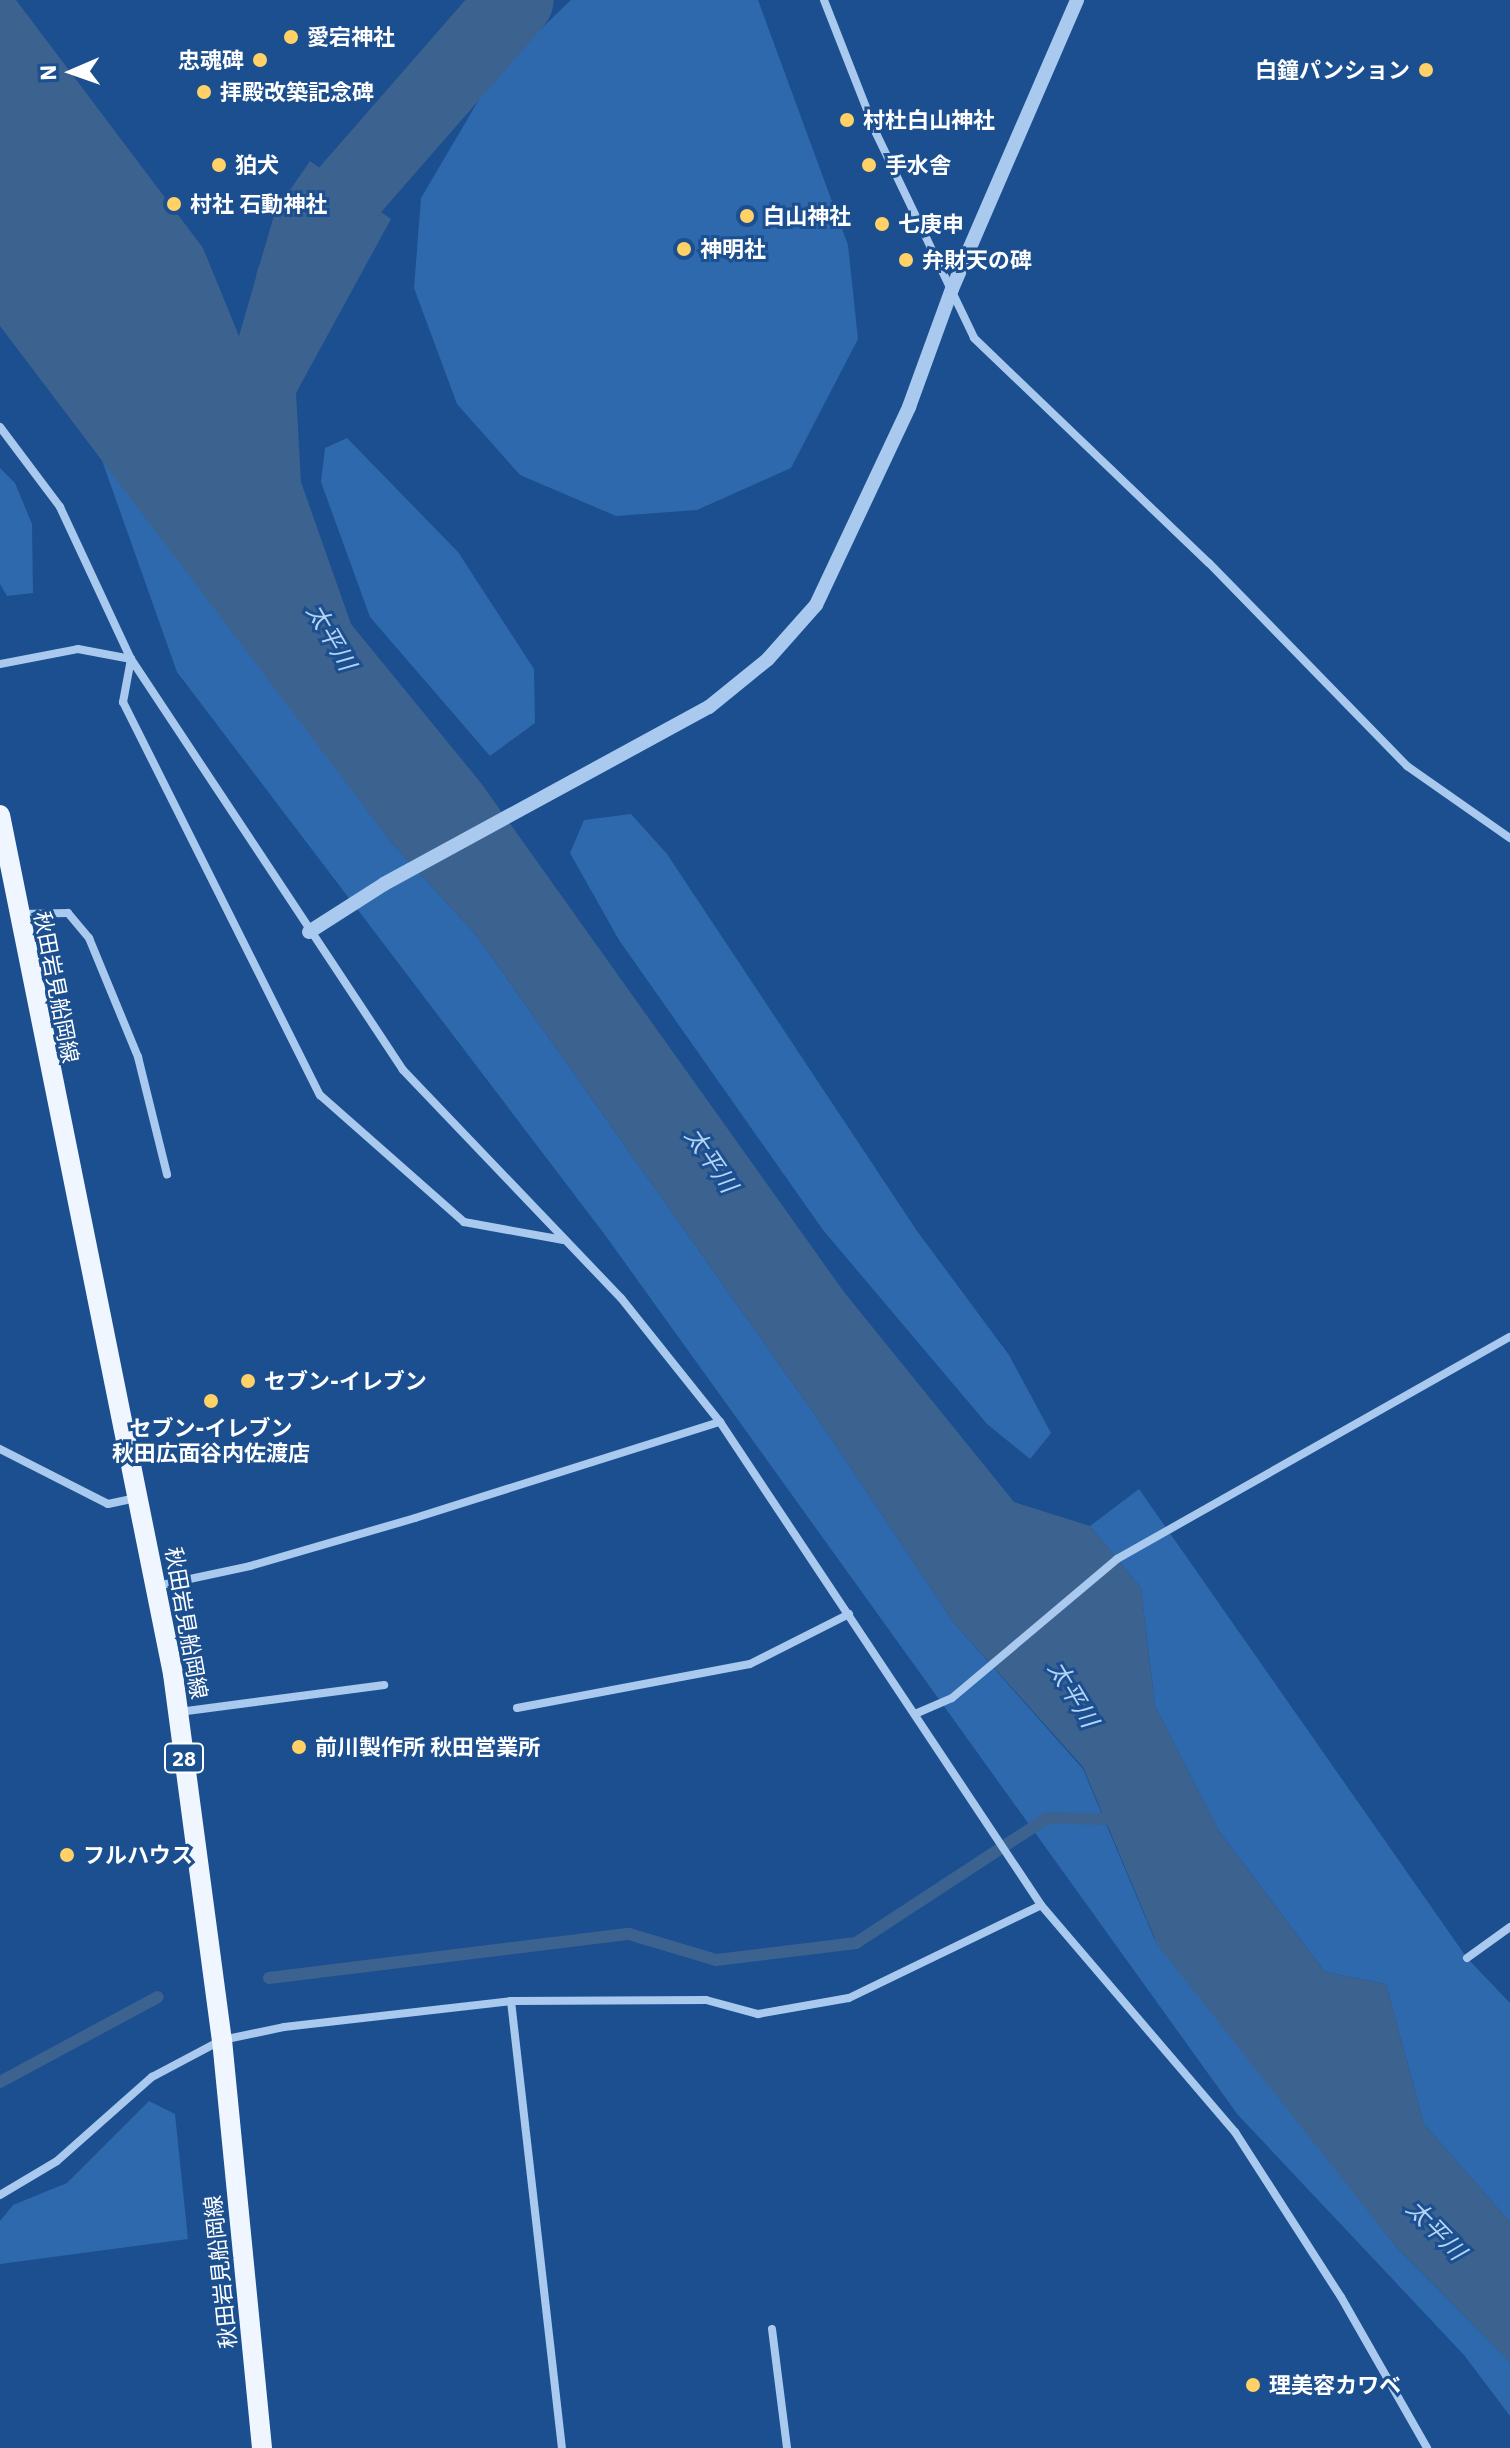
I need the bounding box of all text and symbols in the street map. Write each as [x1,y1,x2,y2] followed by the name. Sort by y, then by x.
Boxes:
[307,24,395,50] place label: 愛宕神社
[282,28,300,46] marker: 愛宕神社
[32,32,112,112] north arrow
[178,47,244,73] place label: 忠魂碑
[251,51,269,69] marker: 忠魂碑
[1256,57,1410,83] place label: 白鐘パンション
[1417,61,1435,79] marker: 白鐘パンション
[33,64,62,81] text: N
[220,79,374,105] place label: 拝殿改築記念碑
[195,83,213,101] marker: 拝殿改築記念碑
[863,107,995,133] place label: 村杜白山神社
[838,111,856,129] marker: 村杜白山神社
[235,152,279,178] place label: 狛犬
[885,152,951,178] place label: 手水舎
[210,156,228,174] marker: 狛犬
[860,156,878,174] marker: 手水舎
[190,191,327,217] place label: 村社 石動神社
[165,195,183,213] marker: 村社 石動神社
[763,203,851,229] place label: 白山神社
[738,207,756,225] marker: 白山神社
[898,211,964,237] place label: 七庚申
[873,215,891,233] marker: 七庚申
[700,236,766,262] place label: 神明社
[675,240,693,258] marker: 神明社
[922,247,1032,273] place label: 弁財天の碑
[897,251,915,269] marker: 弁財天の碑
[301,599,361,675] water label: 太平川
[29,909,85,1065] street label: 秋田岩見船岡線
[679,1122,743,1198] water label: 太平川
[264,1368,427,1394] place label: セブン-イレブン
[239,1372,257,1390] marker: セブン-イレブン
[202,1392,220,1410] marker: セブン-イレブン 秋田広面谷内佐渡店
[112,1414,310,1466] place label: セブン-イレブン 秋田広面谷内佐渡店
[161,1545,213,1701] street label: 秋田岩見船岡線
[1042,1656,1104,1732] water label: 太平川
[315,1734,540,1760] place label: 前川製作所 秋田営業所
[290,1738,308,1756] marker: 前川製作所 秋田営業所
[164,1742,204,1774] road number: 28
[83,1842,193,1868] place label: フルハウス
[58,1846,76,1864] marker: フルハウス
[199,2194,241,2350] street label: 秋田岩見船岡線
[1401,2194,1471,2266] water label: 太平川
[1269,2372,1401,2398] place label: 理美容カワベ
[1244,2376,1262,2394] marker: 理美容カワベ

